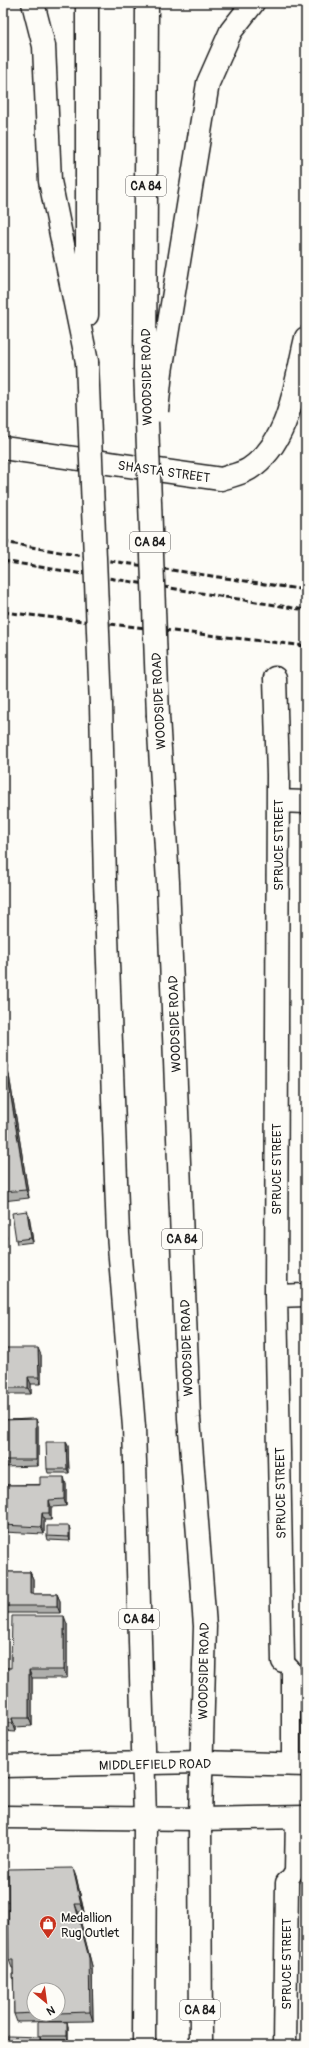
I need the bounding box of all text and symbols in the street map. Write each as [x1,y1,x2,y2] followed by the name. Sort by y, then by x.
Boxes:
[126,176,166,196] road number: CA 84
[138,328,156,426] street label: WOODSIDE ROAD
[117,458,211,486] street label: SHASTA STREET
[130,532,170,552] road number: CA 84
[148,652,170,750] street label: WOODSIDE ROAD
[271,799,287,891] street label: SPRUCE STREET
[165,975,185,1073] street label: WOODSIDE ROAD
[269,1123,285,1215] street label: SPRUCE STREET
[162,1229,202,1249] road number: CA 84
[177,1299,197,1397] street label: WOODSIDE ROAD
[272,1447,290,1539] street label: SPRUCE STREET
[119,1609,159,1629] road number: CA 84
[195,1622,213,1720] street label: WOODSIDE ROAD
[99,1756,211,1774] street label: MIDDLEFIELD ROAD
[61,1910,120,1941] place label: Medallion Rug Outlet
[38,1914,58,1939] shop icon: Medallion Rug Outlet
[279,1918,295,2010] street label: SPRUCE STREET
[26,1982,66,2022] north arrow
[180,2000,220,2020] road number: CA 84
[44,2003,57,2018] text: N

